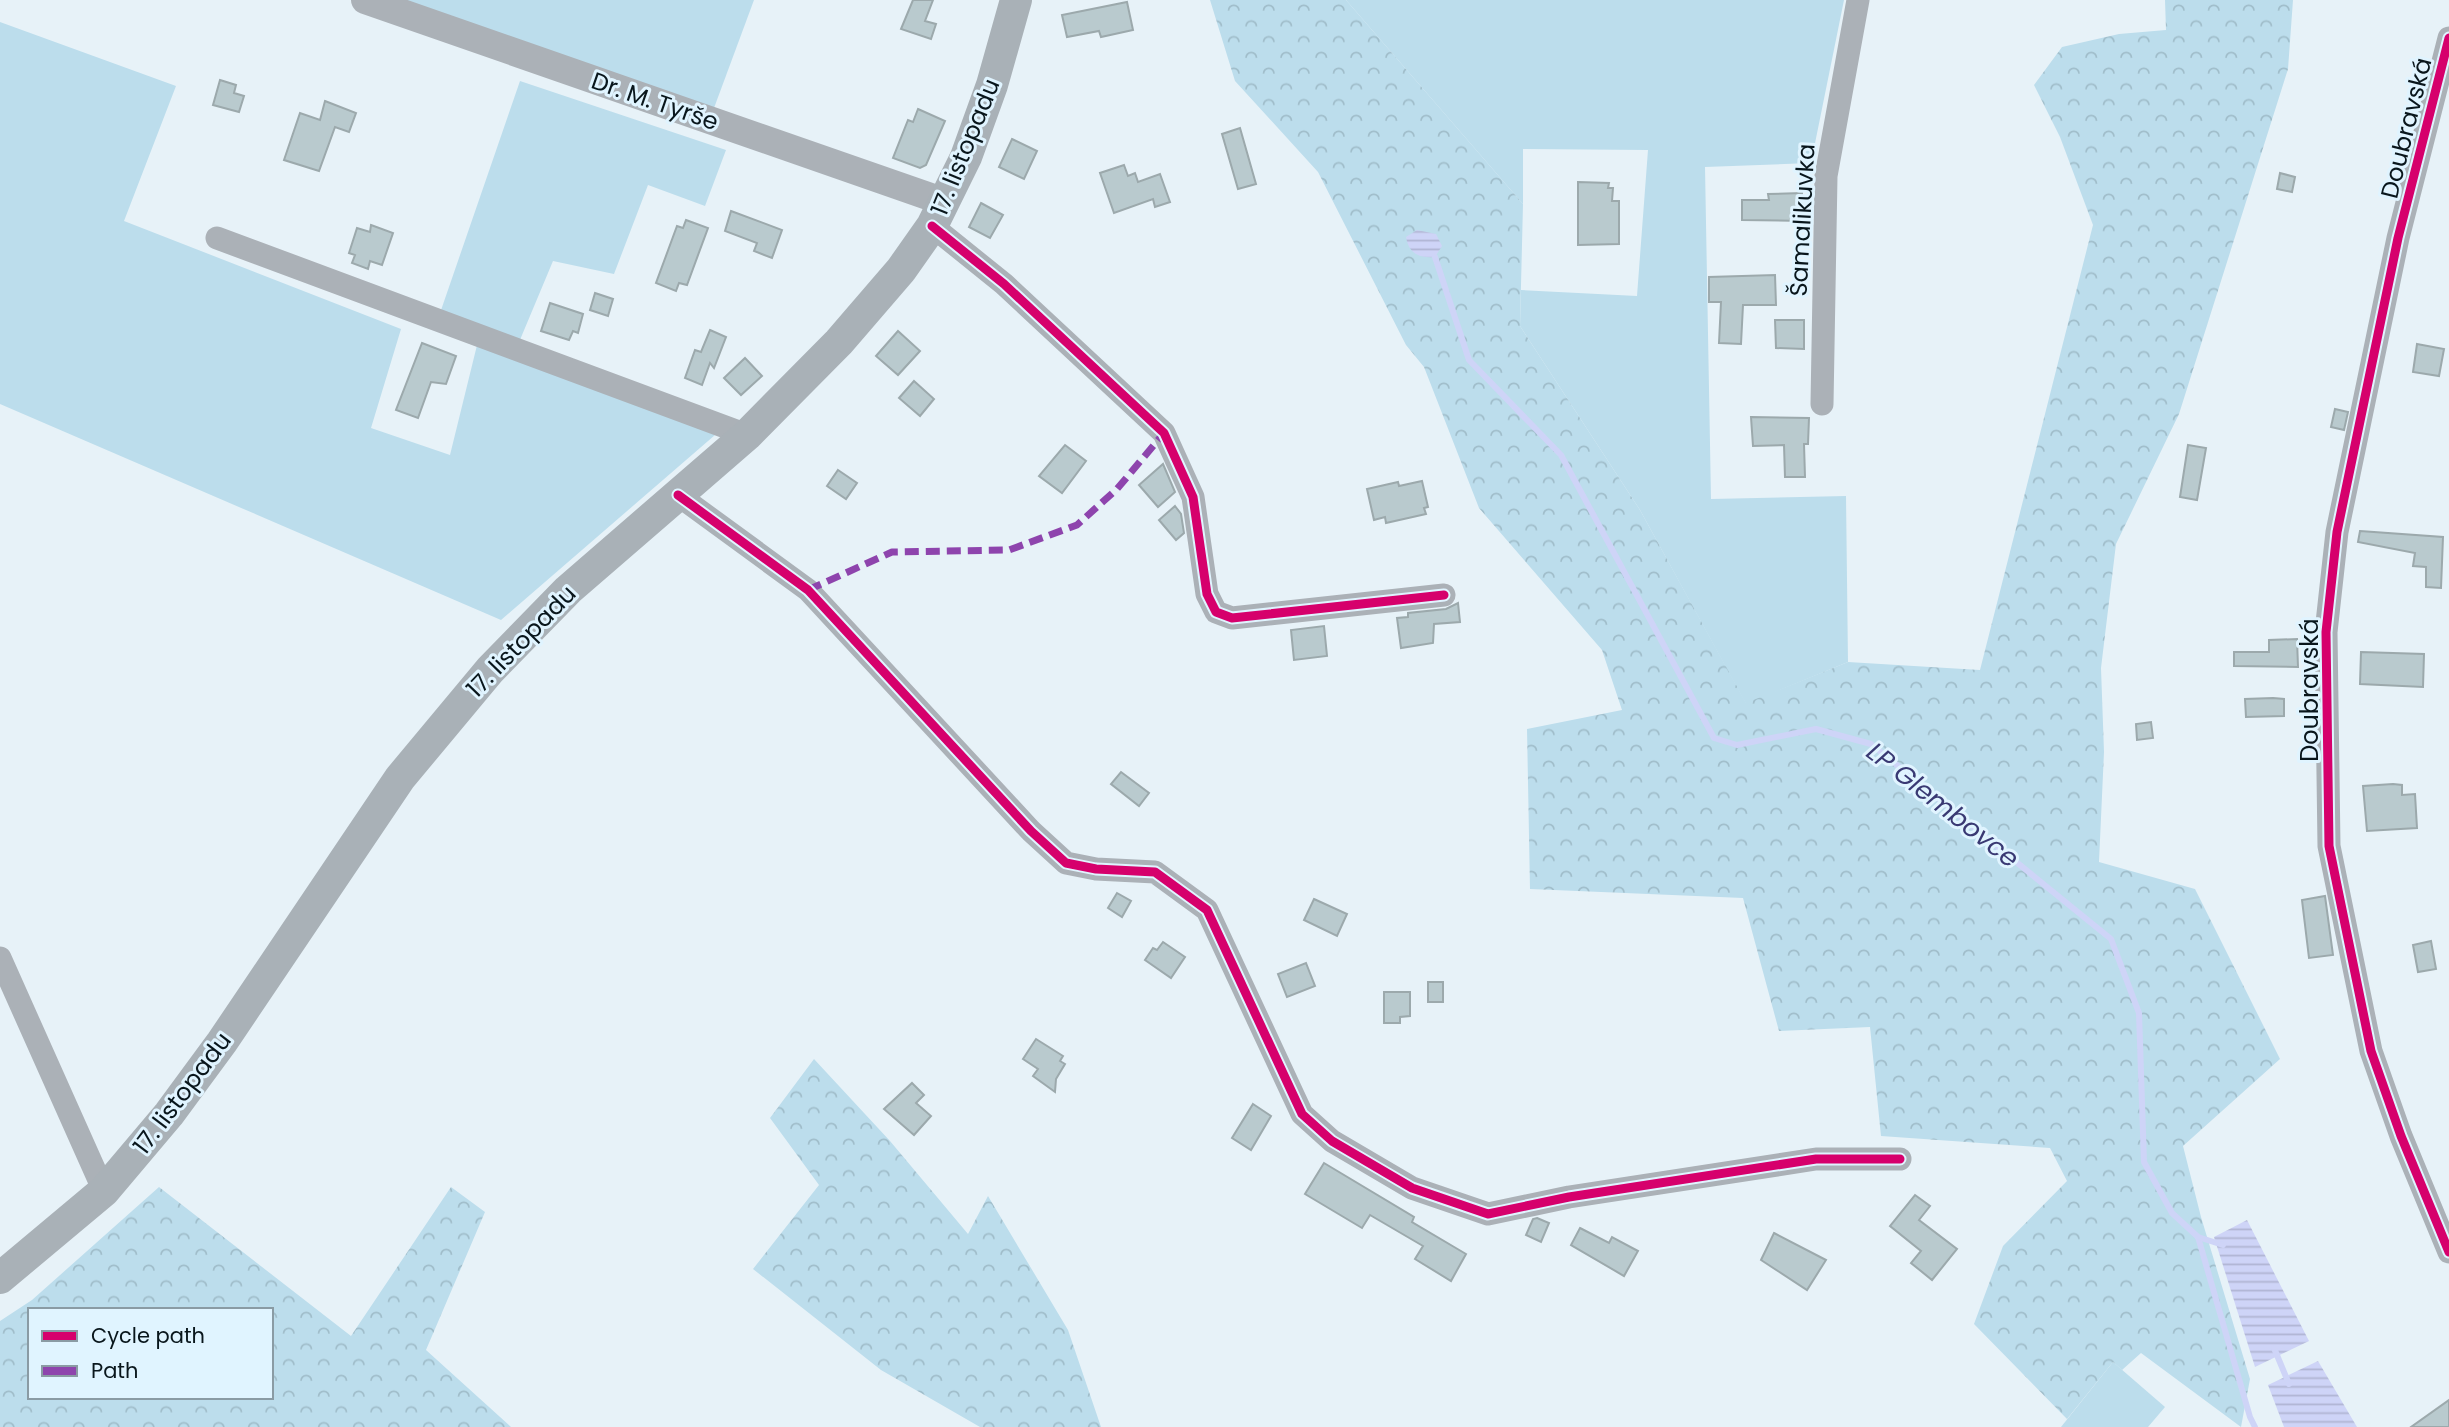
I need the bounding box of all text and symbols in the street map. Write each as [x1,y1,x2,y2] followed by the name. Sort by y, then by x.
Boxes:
[2373,54,2439,202] street label: Doubravská
[587,64,723,138] street label: Dr. M. Tyrše
[923,74,1007,220] street label: 17. listopadu
[1782,143,1822,297] street label: Šamalikuvka
[459,577,583,705] street label: 17. listopadu
[2293,618,2326,762] street label: Doubravská
[1859,734,2027,876] water label: LP Glembovce
[125,1025,239,1161] street label: 17. listopadu
[28,1308,273,1399] legend
[91,1321,205,1350] text: Cycle path
[91,1356,138,1385] text: Path

